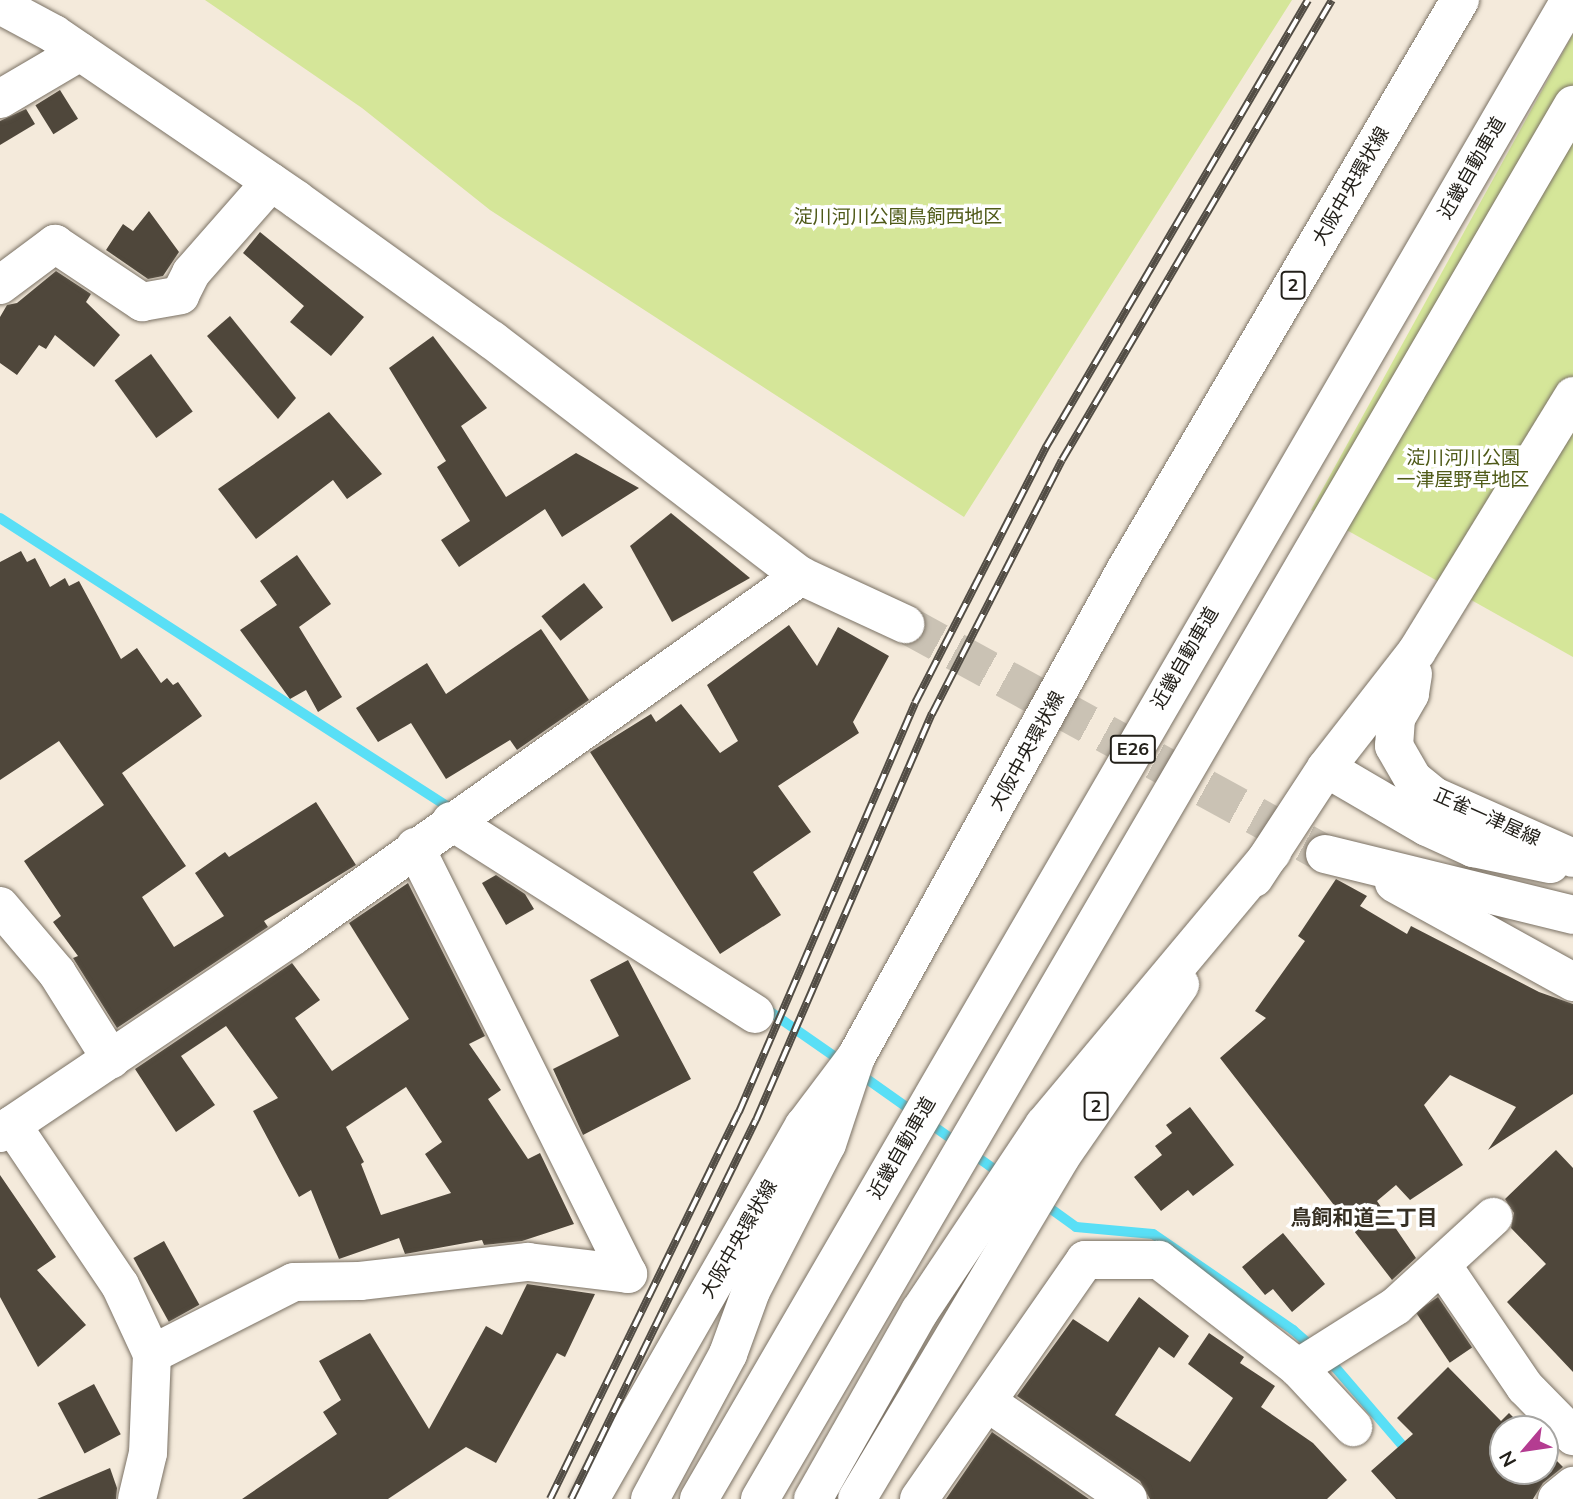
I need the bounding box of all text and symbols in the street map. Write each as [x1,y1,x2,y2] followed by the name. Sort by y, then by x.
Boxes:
[1434,113,1510,223] street label: 近畿自動車道
[1308,123,1394,249] street label: 大阪中央環状線
[794,206,1002,228] park label: 淀川河川公園鳥飼西地区
[1279,270,1307,300] road number: 2
[1397,447,1529,491] park label: 淀川河川公園 一津屋野草地区
[1147,603,1223,713] street label: 近畿自動車道
[985,687,1069,815] street label: 大阪中央環状線
[1108,734,1158,764] road number: E26
[1430,783,1544,851] street label: 正雀一津屋線
[1082,1092,1110,1120] road number: 2
[864,1093,940,1203] street label: 近畿自動車道
[696,1176,782,1302] street label: 大阪中央環状線
[1291,1204,1437,1230] district label: 鳥飼和道二丁目
[1489,1415,1559,1485] north arrow
[1493,1447,1521,1471] text: N

